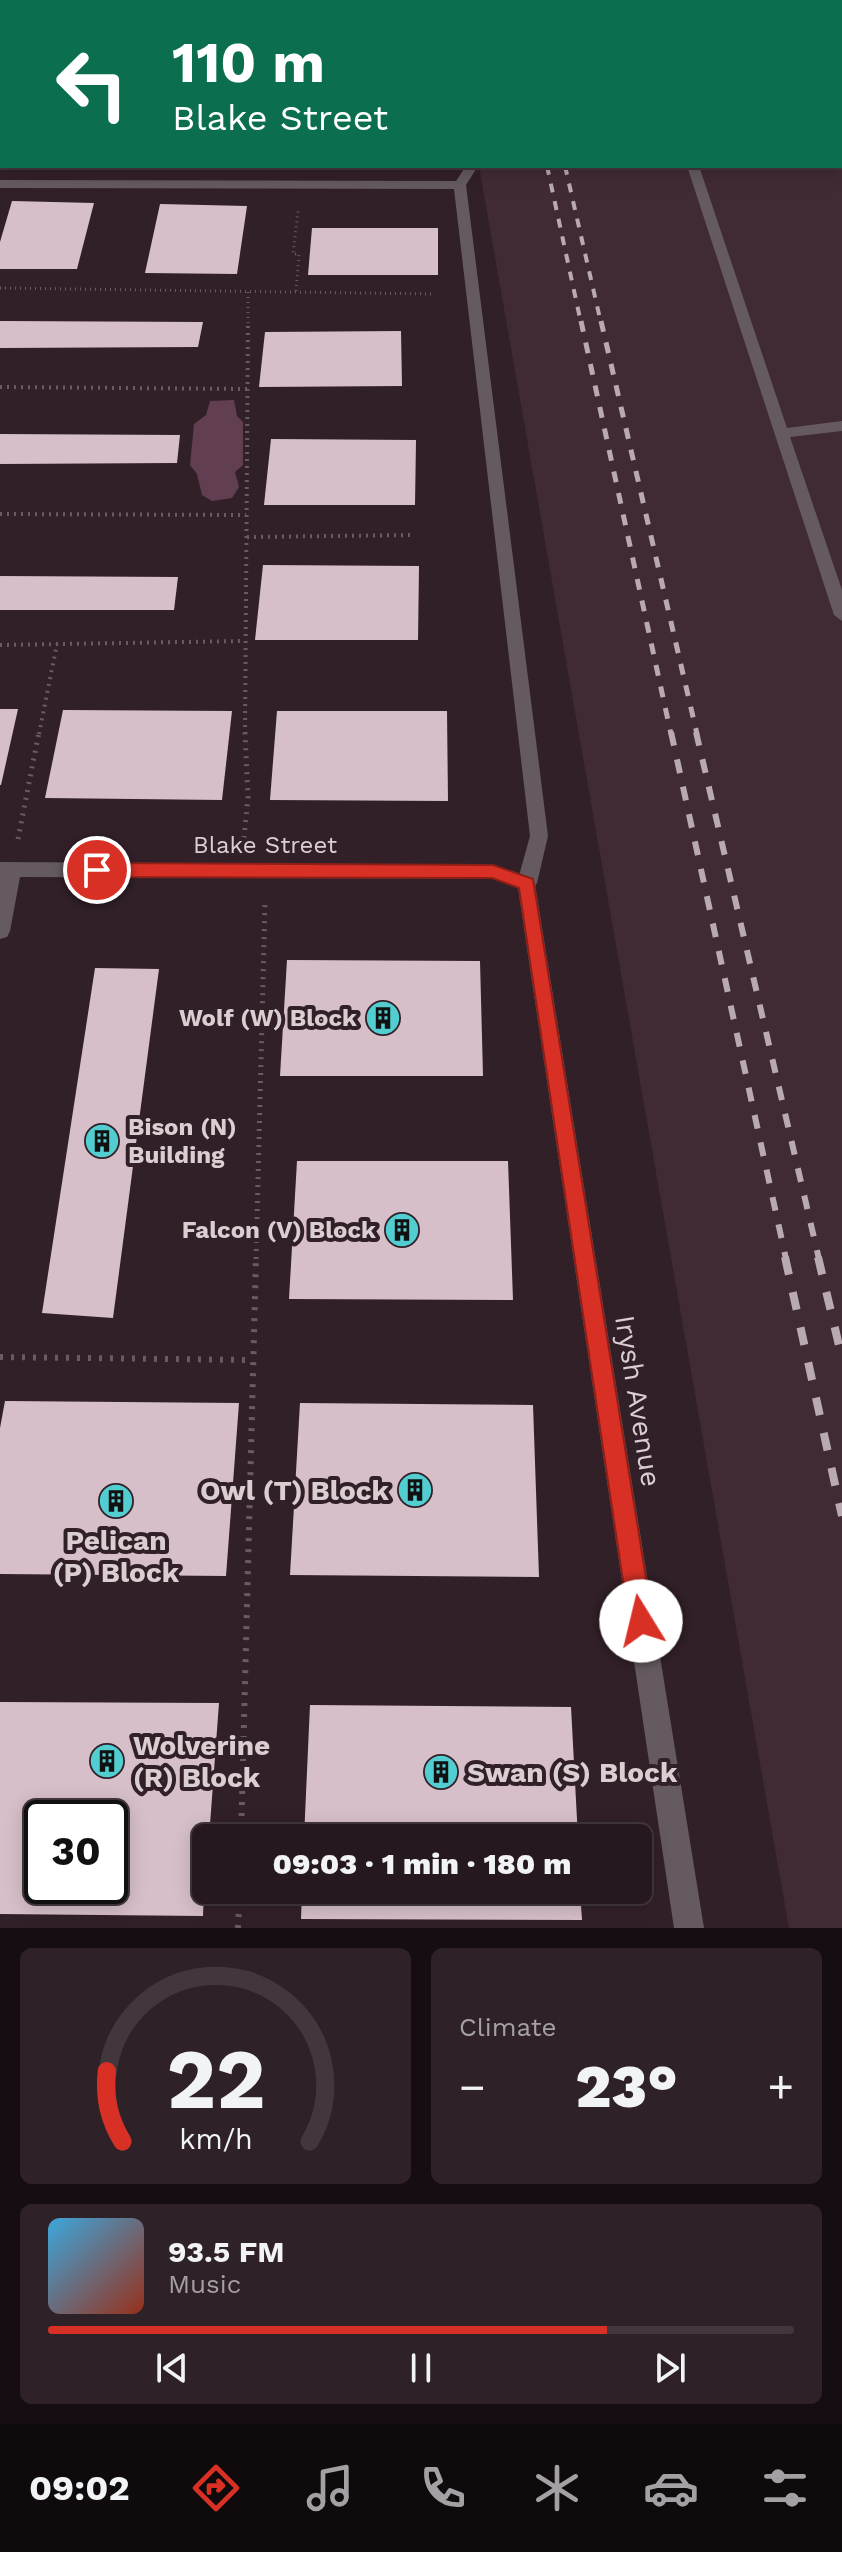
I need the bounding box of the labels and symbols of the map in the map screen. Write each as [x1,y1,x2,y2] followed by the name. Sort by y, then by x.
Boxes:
[193,831,337,859] street label: Blake Street
[63,836,131,904] pin
[364,999,402,1037] building icon: Wolf (W) Block
[179,1004,357,1032] place label: Wolf (W) Block
[128,1113,237,1169] place label: Bison (N) Building
[83,1122,121,1160] building icon: Bison (N) Building
[383,1211,421,1249] building icon: Falcon (V) Block
[182,1216,376,1244] place label: Falcon (V) Block
[608,1313,668,1489] street label: Irysh Avenue
[396,1471,434,1509] building icon: Owl (T) Block
[200,1474,390,1507] place label: Owl (T) Block
[97,1482,135,1520] building icon: Pelican (P) Block
[53,1524,180,1589] place label: Pelican (P) Block
[599,1579,683,1663] position arrow
[133,1729,270,1794] place label: Wolverine (R) Block
[88,1742,126,1780] building icon: Wolverine (R) Block
[422,1753,460,1791] building icon: Swan (S) Block
[467,1756,678,1789] place label: Swan (S) Block
[24,1800,128,1904] speed limit sign: 30

